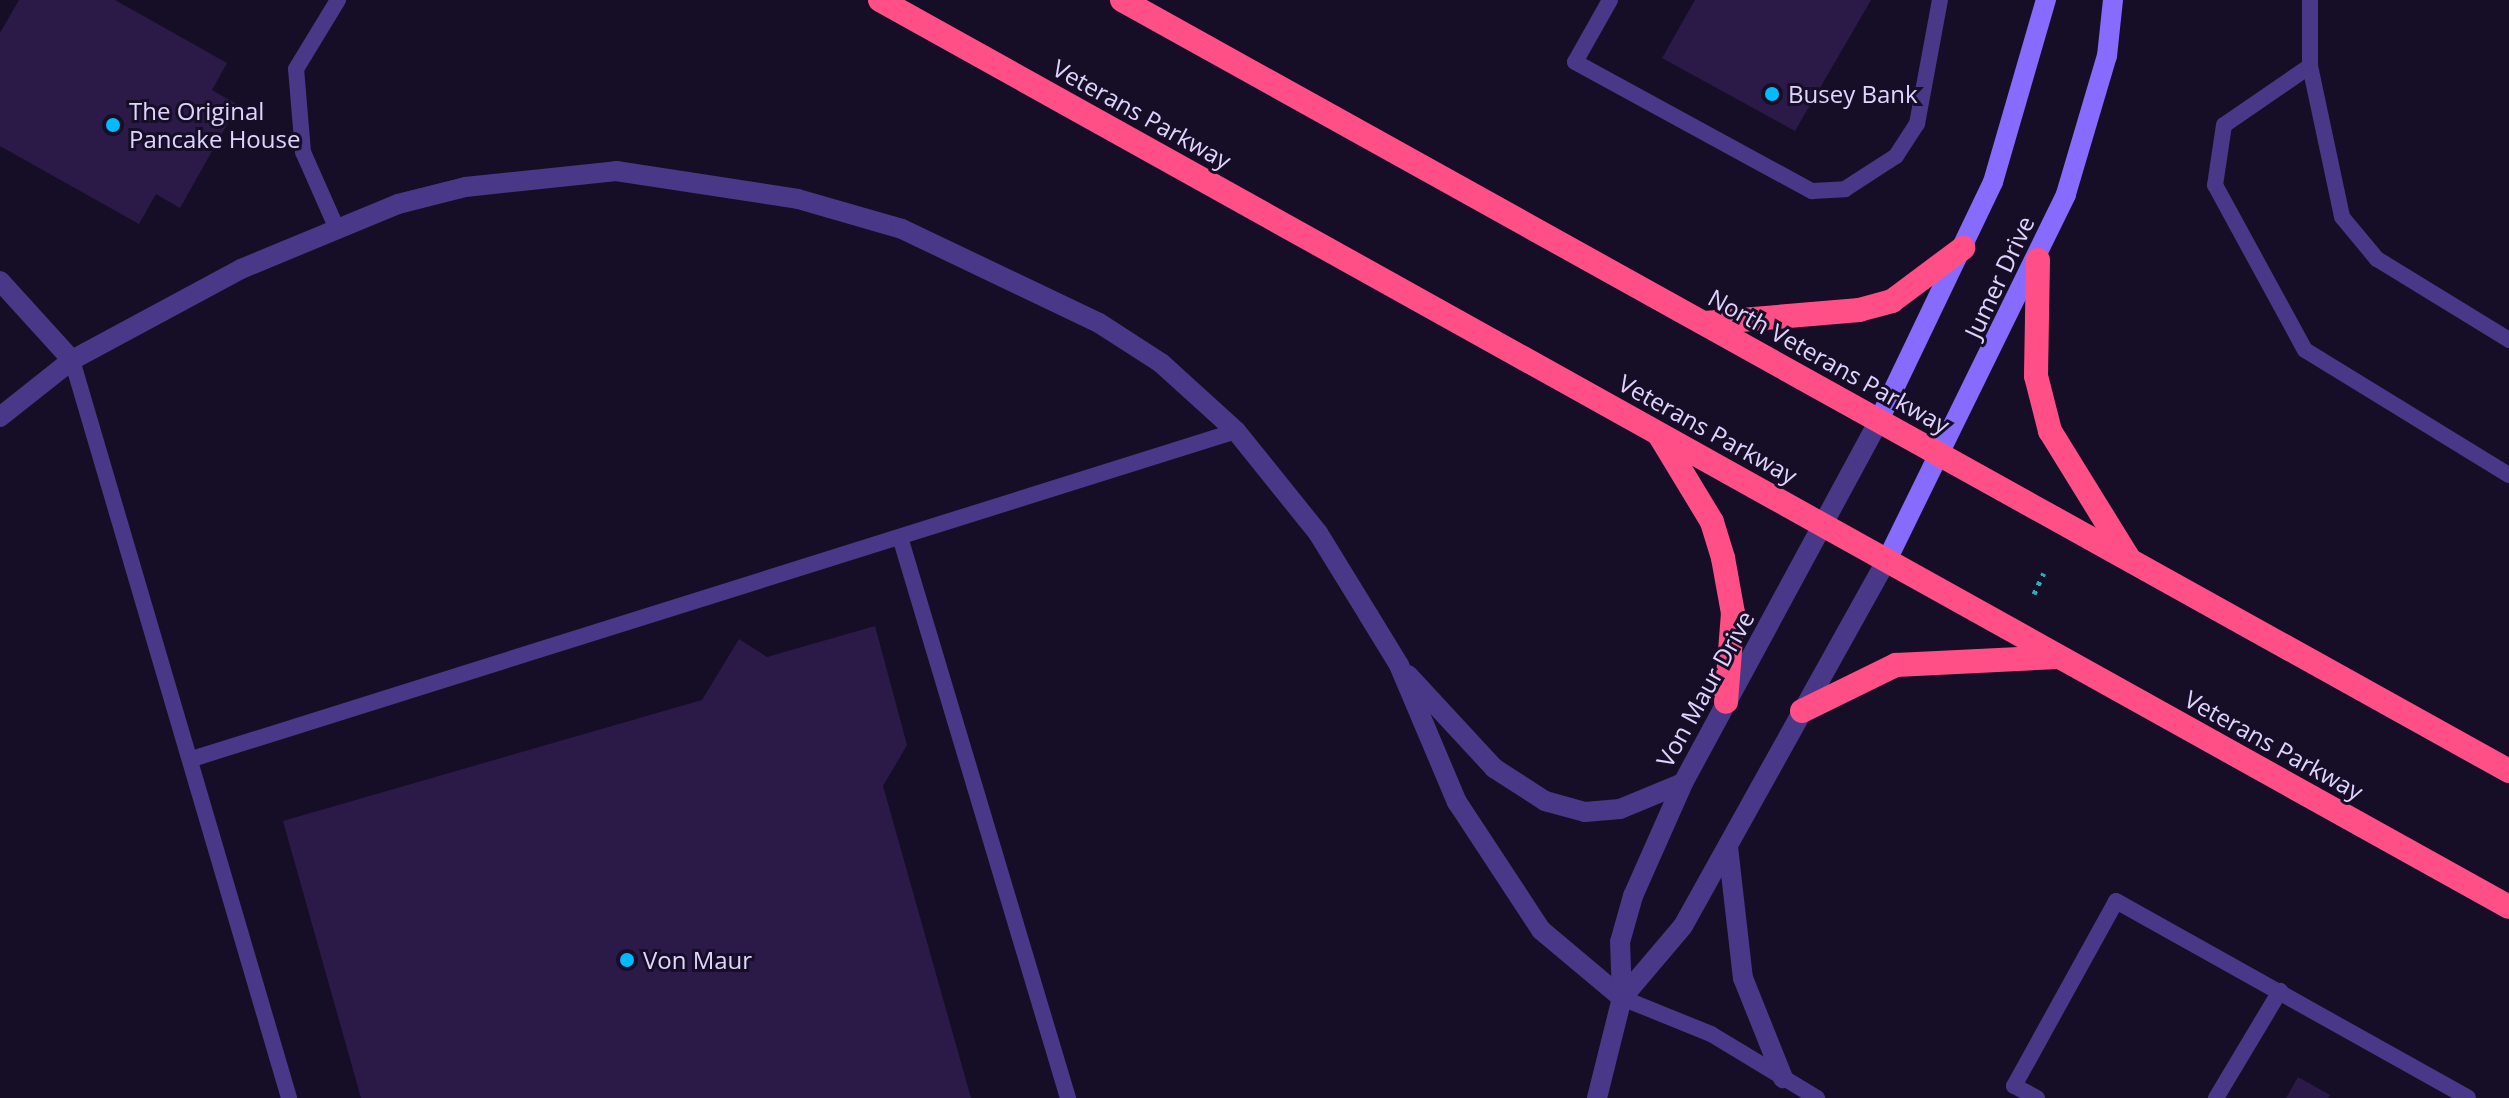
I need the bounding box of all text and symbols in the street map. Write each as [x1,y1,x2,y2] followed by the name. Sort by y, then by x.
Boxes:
[1048,53,1236,175] street label: Veterans Parkway
[1788,80,1918,108] place label: Busey Bank
[1763,85,1781,103] marker: Busey Bank
[129,97,300,153] place label: The Original Pancake House
[104,116,122,134] marker: The Original Pancake House
[1958,211,2040,343] street label: Jumer Drive
[1703,283,1955,439] street label: North Veterans Parkway
[1614,368,1802,490] street label: Veterans Parkway
[1650,606,1760,772] street label: Von Maur Drive
[2180,684,2368,806] street label: Veterans Parkway
[643,946,752,974] place label: Von Maur
[618,951,636,969] marker: Von Maur

